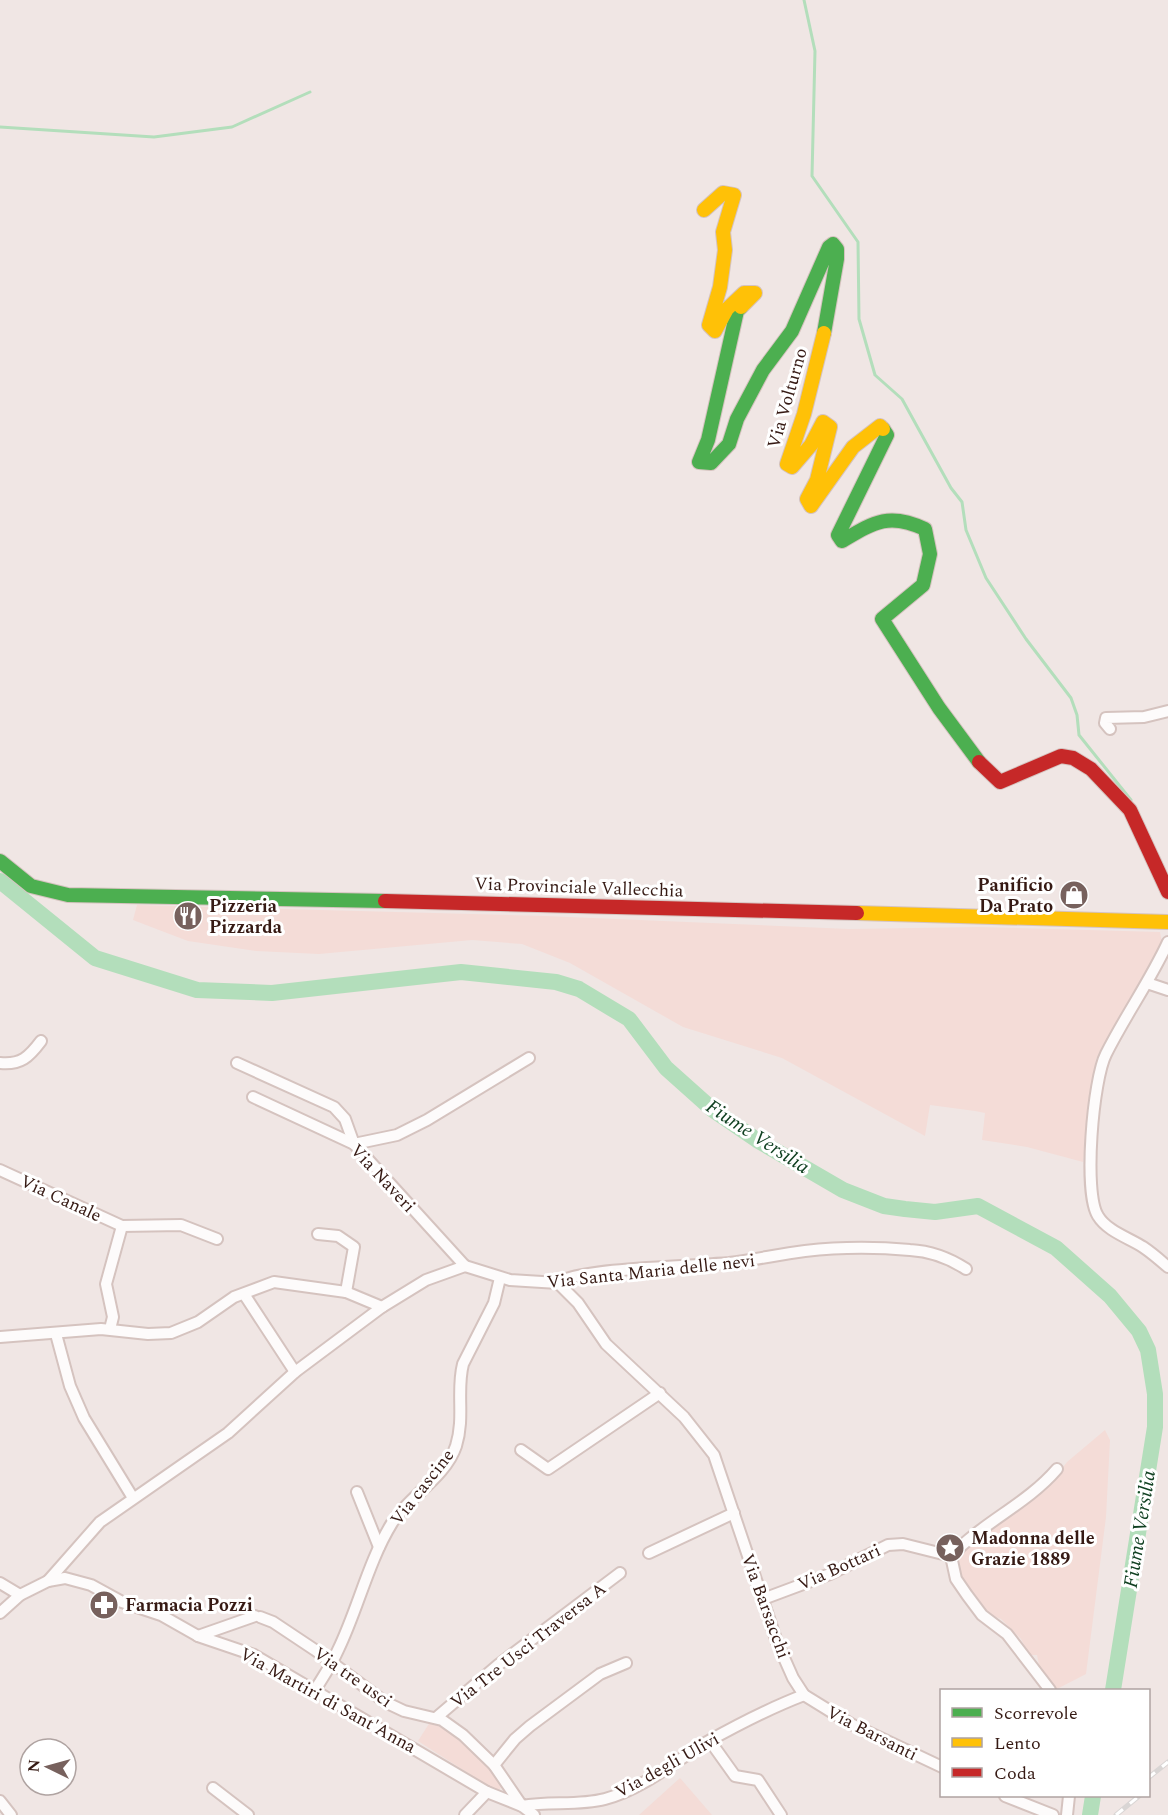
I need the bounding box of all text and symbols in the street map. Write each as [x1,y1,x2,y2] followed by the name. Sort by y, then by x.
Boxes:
[760,345,815,452] street label: Via Volturno
[474,870,684,905] street label: Via Provinciale Vallecchia
[977,872,1053,920] place label: Panificio Da Prato
[1058,879,1090,911] shop icon: Panificio Da Prato
[209,893,283,941] place label: Pizzeria Pizzarda
[172,900,204,932] restaurant icon: Pizzeria Pizzarda
[699,1092,815,1182] water label: Fiume Versilia
[344,1138,422,1219] street label: Via Naveri
[16,1168,106,1229] street label: Via Canale
[546,1247,757,1296] street label: Via Santa Maria delle nevi
[384,1443,461,1531] street label: Via cascine
[1116,1468,1164,1590] water label: Fiume Versilia
[971,1525,1095,1573] place label: Madonna delle Grazie 1889
[934,1532,966,1564] place icon: Madonna delle Grazie 1889
[793,1537,885,1598] street label: Via Bottari
[734,1550,797,1662] street label: Via Barsacchi
[444,1576,612,1715] street label: Via Tre Usci Traversa A
[88,1589,120,1621] pharmacy icon: Farmacia Pozzi
[125,1592,253,1619] place label: Farmacia Pozzi
[308,1640,398,1715] street label: Via tre usci
[235,1641,421,1760] street label: Via Martiri di Sant'Anna
[940,1689,1150,1797] legend
[821,1699,922,1768] street label: Via Barsanti
[994,1700,1078,1727] text: Scorrevole
[610,1726,724,1805] street label: Via degli Ulivi
[994,1730,1041,1757] text: Lento
[18,1737,78,1797] north arrow
[22,1758,47,1773] text: N
[994,1760,1036,1787] text: Coda

